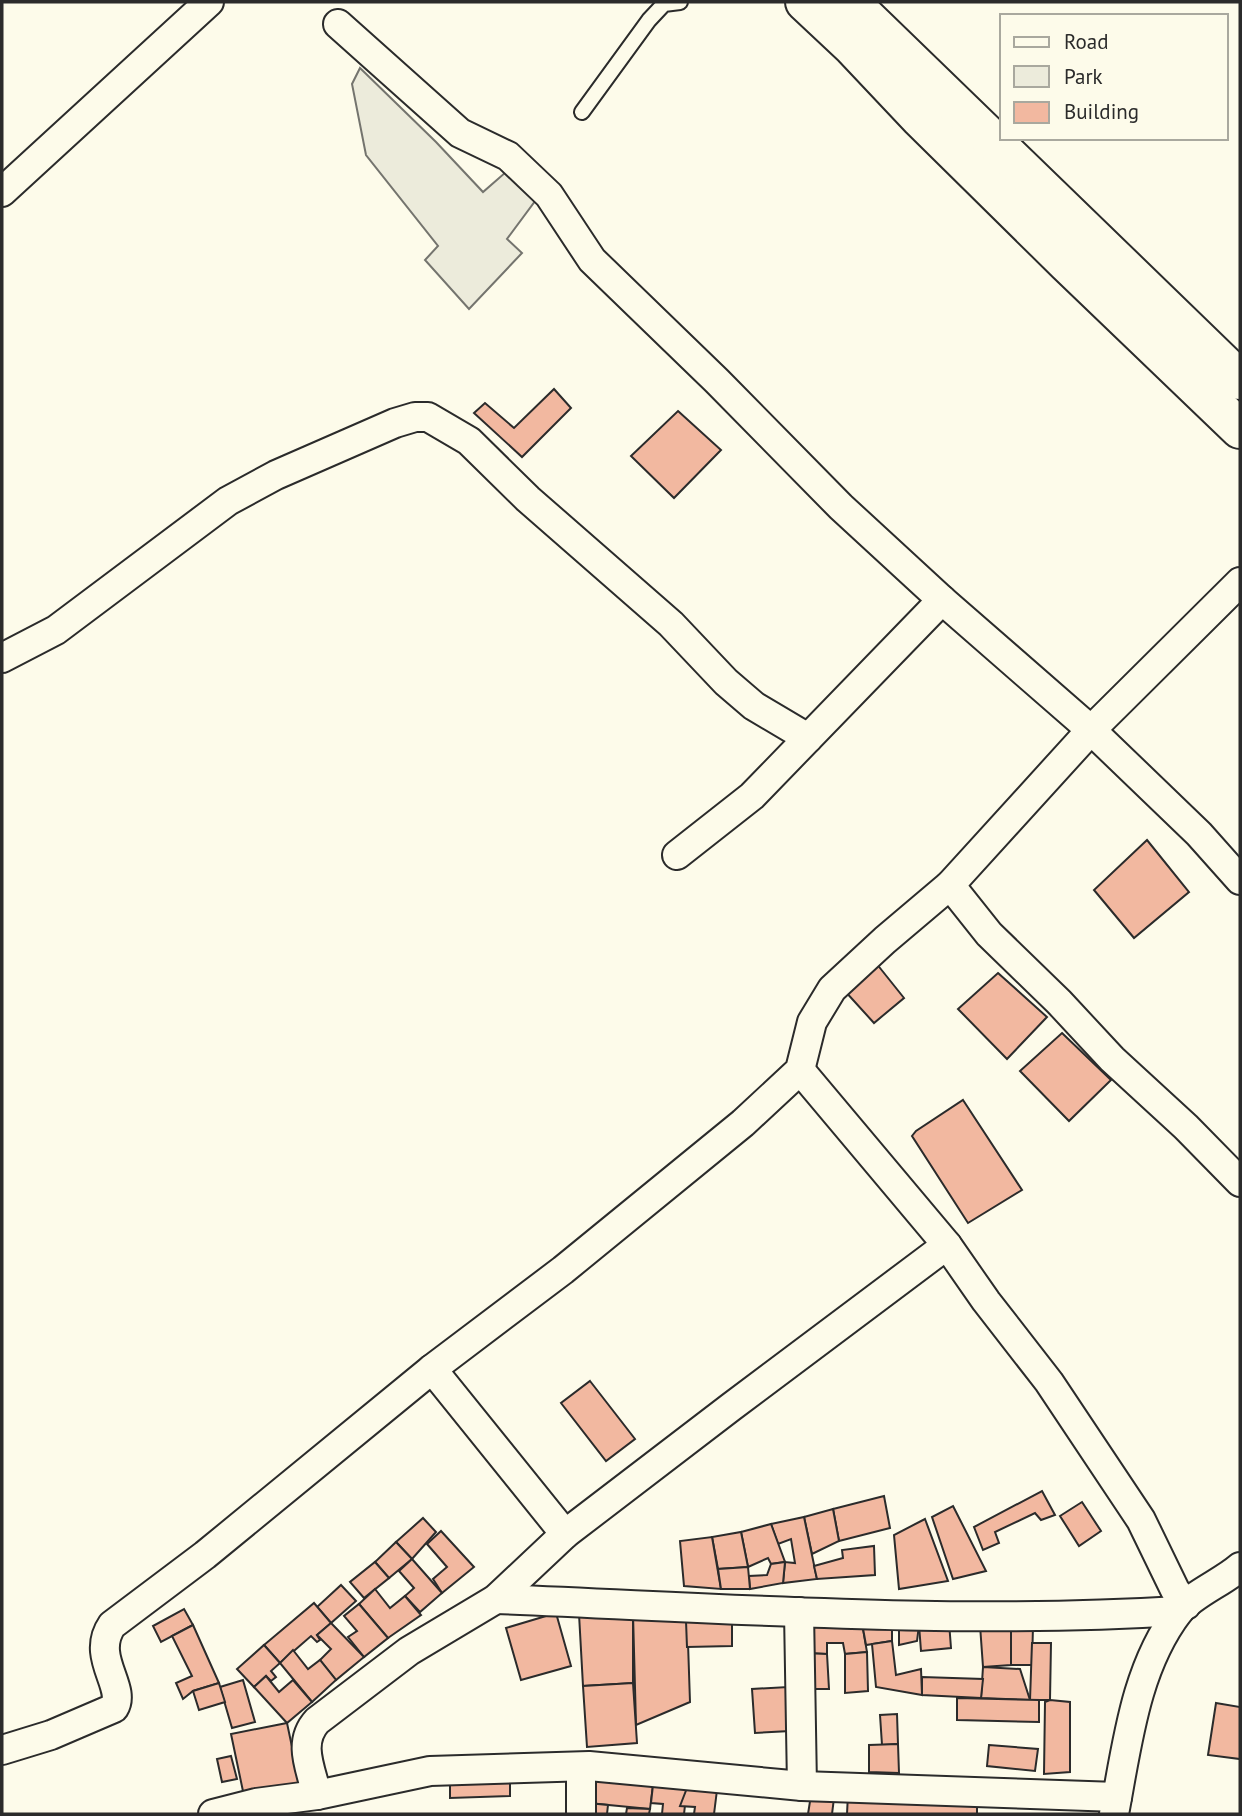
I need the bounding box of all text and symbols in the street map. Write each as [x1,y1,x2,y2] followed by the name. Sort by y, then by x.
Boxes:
[1000,14,1228,140] legend
[1064,28,1108,55] text: Road
[1064,63,1103,90] text: Park
[1064,98,1139,125] text: Building

